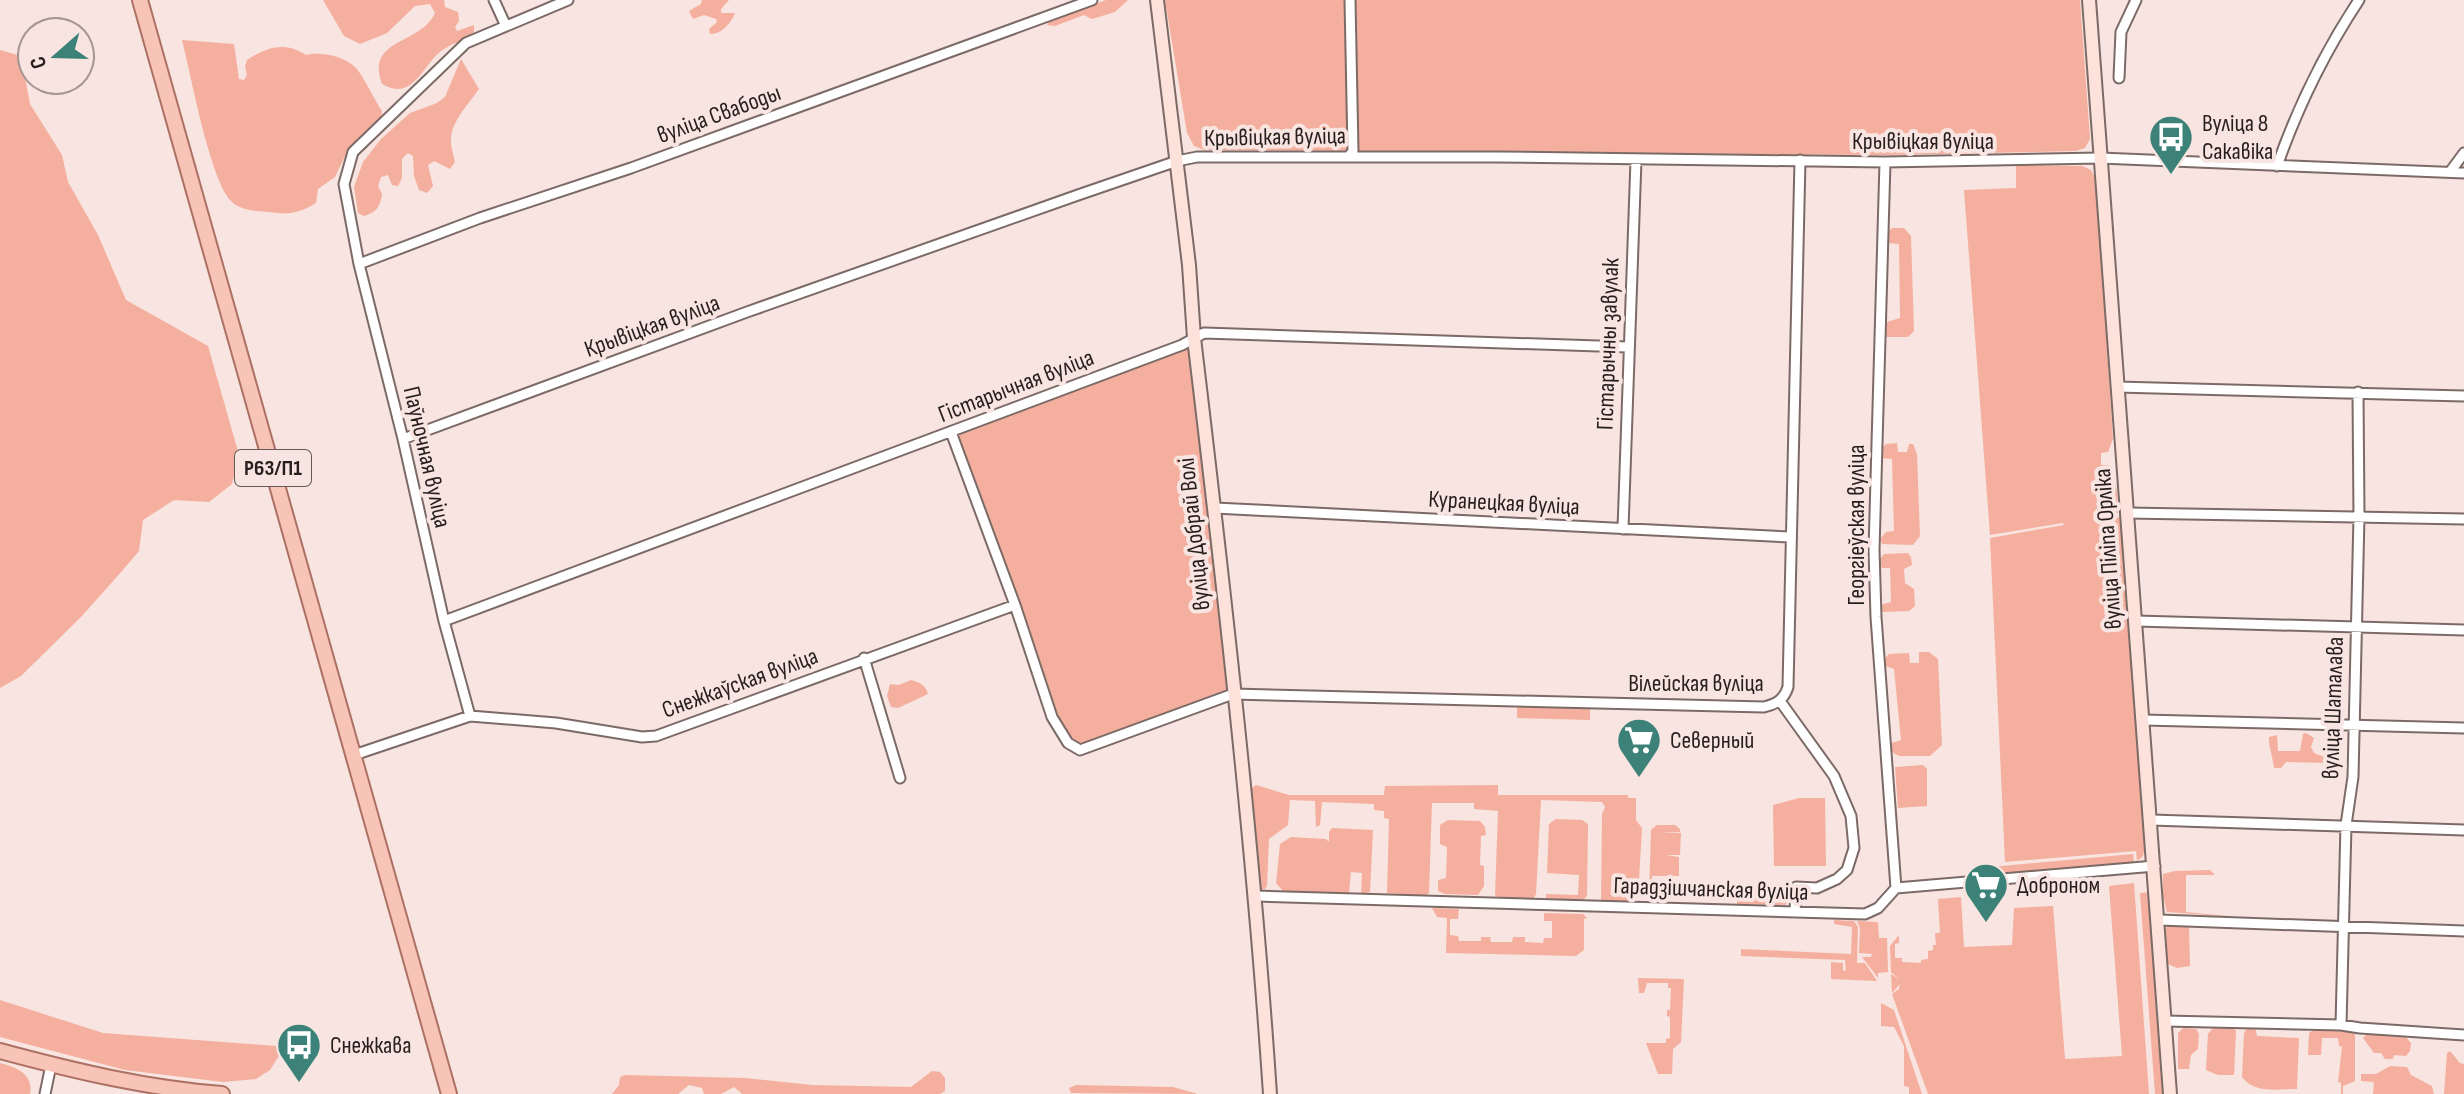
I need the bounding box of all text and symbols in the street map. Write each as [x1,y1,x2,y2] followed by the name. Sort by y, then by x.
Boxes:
[16,16,96,96] north arrow
[24,52,53,72] text: С
[653,78,785,150] street label: вуліца Свабоды
[2202,109,2273,166] place label: Вуліца 8 Сакавіка
[2147,113,2195,176] bus stop icon: Вуліца 8 Сакавіка
[1204,121,1346,153] street label: Крывіцкая вуліца
[1852,127,1994,156] street label: Крывіцкая вуліца
[1591,257,1626,430] street label: Гістарычны завулак
[580,288,724,364] street label: Крывіцкая вуліца
[934,343,1098,429] street label: Гістарычная вуліца
[397,383,457,531] street label: Паўночная вуліца
[1842,444,1871,606] street label: Георгіеўская вуліца
[235,450,311,486] road number: Р63/П1
[1172,456,1216,612] street label: вуліца Добрай Волі
[2088,468,2128,630] street label: вуліца Піліпа Орліка
[1428,485,1580,521] street label: Куранецкая вуліца
[2316,636,2350,780] street label: вуліца Шаталава
[658,641,822,725] street label: Снежкаўская вуліца
[1628,669,1764,698] street label: Вілейская вуліца
[1615,716,1663,779] supermarket icon: Северный
[1670,726,1754,755] place label: Северный
[1962,861,2010,924] supermarket icon: Доброном
[1613,871,1809,907] street label: Гарадзішчанская вуліца
[2017,871,2100,900] place label: Доброном
[275,1021,323,1084] bus stop icon: Снежкава
[330,1031,412,1060] place label: Снежкава

